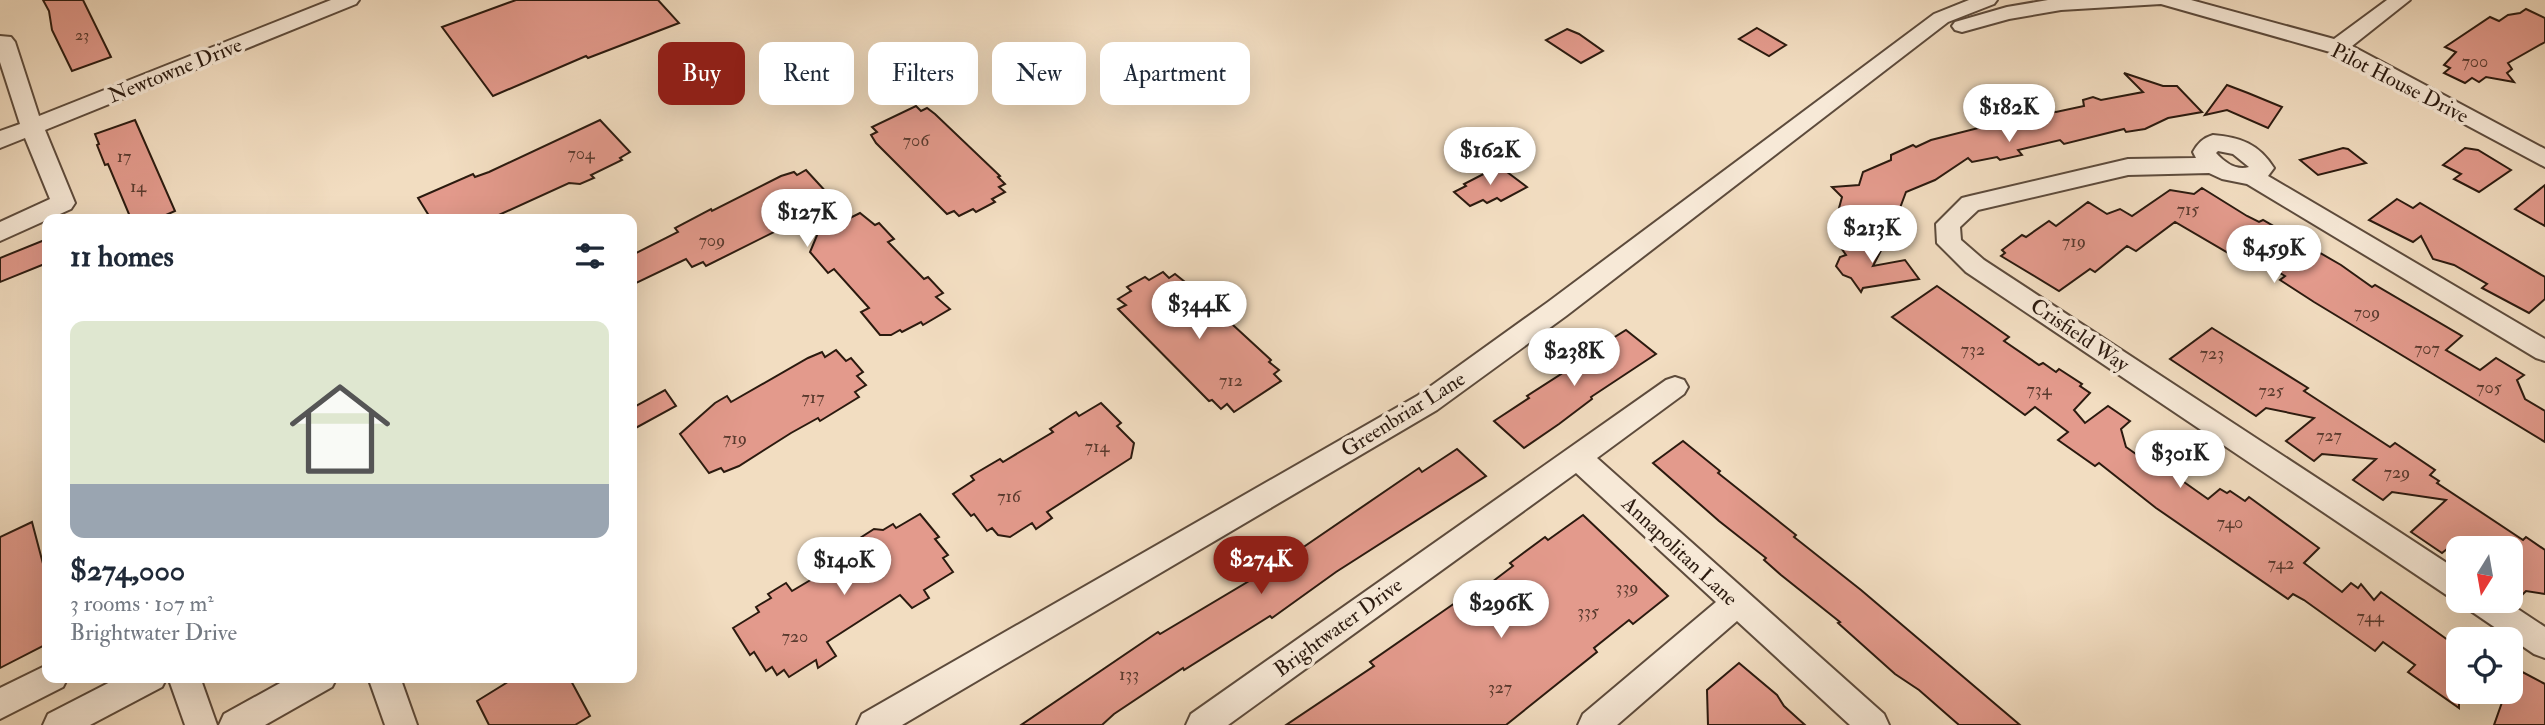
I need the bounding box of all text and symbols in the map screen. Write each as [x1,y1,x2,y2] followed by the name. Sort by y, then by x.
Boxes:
[75,25,89,45] house number: 23
[104,31,246,110] street label: Newtowne Drive
[2326,37,2473,130] street label: Pilot House Drive
[658,42,745,105] chip: Buy
[759,42,854,105] chip: Rent
[868,42,978,105] chip: Filters
[992,42,1086,105] chip: New
[1100,42,1250,105] chip: Apartment
[2462,50,2488,73] house number: 700
[1960,85,2058,144] pin: $182K
[1979,92,2039,121] text: $182K
[1441,128,1539,187] pin: $162K
[903,129,930,152] house number: 706
[1460,135,1520,164] text: $162K
[567,142,596,165] house number: 704
[117,145,131,168] house number: 17
[130,175,147,198] house number: 14
[758,190,856,249] pin: $127K
[777,197,837,226] text: $127K
[2177,198,2199,221] house number: 715
[1823,205,1921,265] pin: $213K
[1843,213,1901,242] text: $213K
[2225,226,2323,285] pin: $459K
[699,229,725,252] house number: 709
[2062,230,2086,253] house number: 719
[2242,233,2306,262] text: $459K
[571,237,609,275] icon: filters
[70,238,174,275] text: 11 homes
[1150,282,1248,341] pin: $344K
[1168,289,1230,318] text: $344K
[2025,293,2135,379] street label: Crisfield Way
[2354,301,2380,324] house number: 709
[1525,328,1623,388] pin: $238K
[1544,336,1604,365] text: $238K
[2414,337,2440,360] house number: 707
[1961,338,1985,361] house number: 732
[2200,342,2224,365] house number: 723
[1336,365,1471,463] street label: Greenbriar Lane
[277,366,403,492] icon: home
[1219,369,1243,392] house number: 712
[2476,376,2502,399] house number: 705
[2027,378,2053,401] house number: 734
[2258,379,2284,402] house number: 725
[802,386,824,409] house number: 717
[2316,424,2342,447] house number: 727
[723,427,747,450] house number: 719
[2131,430,2229,490] pin: $301K
[1085,435,1110,458] house number: 714
[2151,438,2209,467] text: $301K
[2384,461,2410,484] house number: 729
[997,485,1022,508] house number: 716
[1615,490,1744,612] street label: Annapolitan Lane
[2217,511,2243,534] house number: 740
[1212,536,1310,596] pin: $274K
[2446,536,2524,612] north arrow
[2446,536,2523,704] map controls
[795,538,893,597] pin: $140K
[1229,544,1293,573] text: $274K
[813,545,875,574] text: $140K
[70,552,185,589] text: $274,000
[2268,552,2294,575] house number: 742
[1269,572,1408,683] street label: Brightwater Drive
[1615,576,1639,599] house number: 339
[1452,580,1550,640] pin: $296K
[1469,588,1533,617] text: $296K
[70,589,214,618] text: 3 rooms · 107 m²
[1577,600,1599,623] house number: 335
[2356,605,2385,628] house number: 744
[70,618,237,647] text: Brightwater Drive
[782,625,808,648] house number: 720
[2446,627,2523,704] button: locate
[1119,663,1139,686] house number: 133
[1488,676,1512,699] house number: 327

